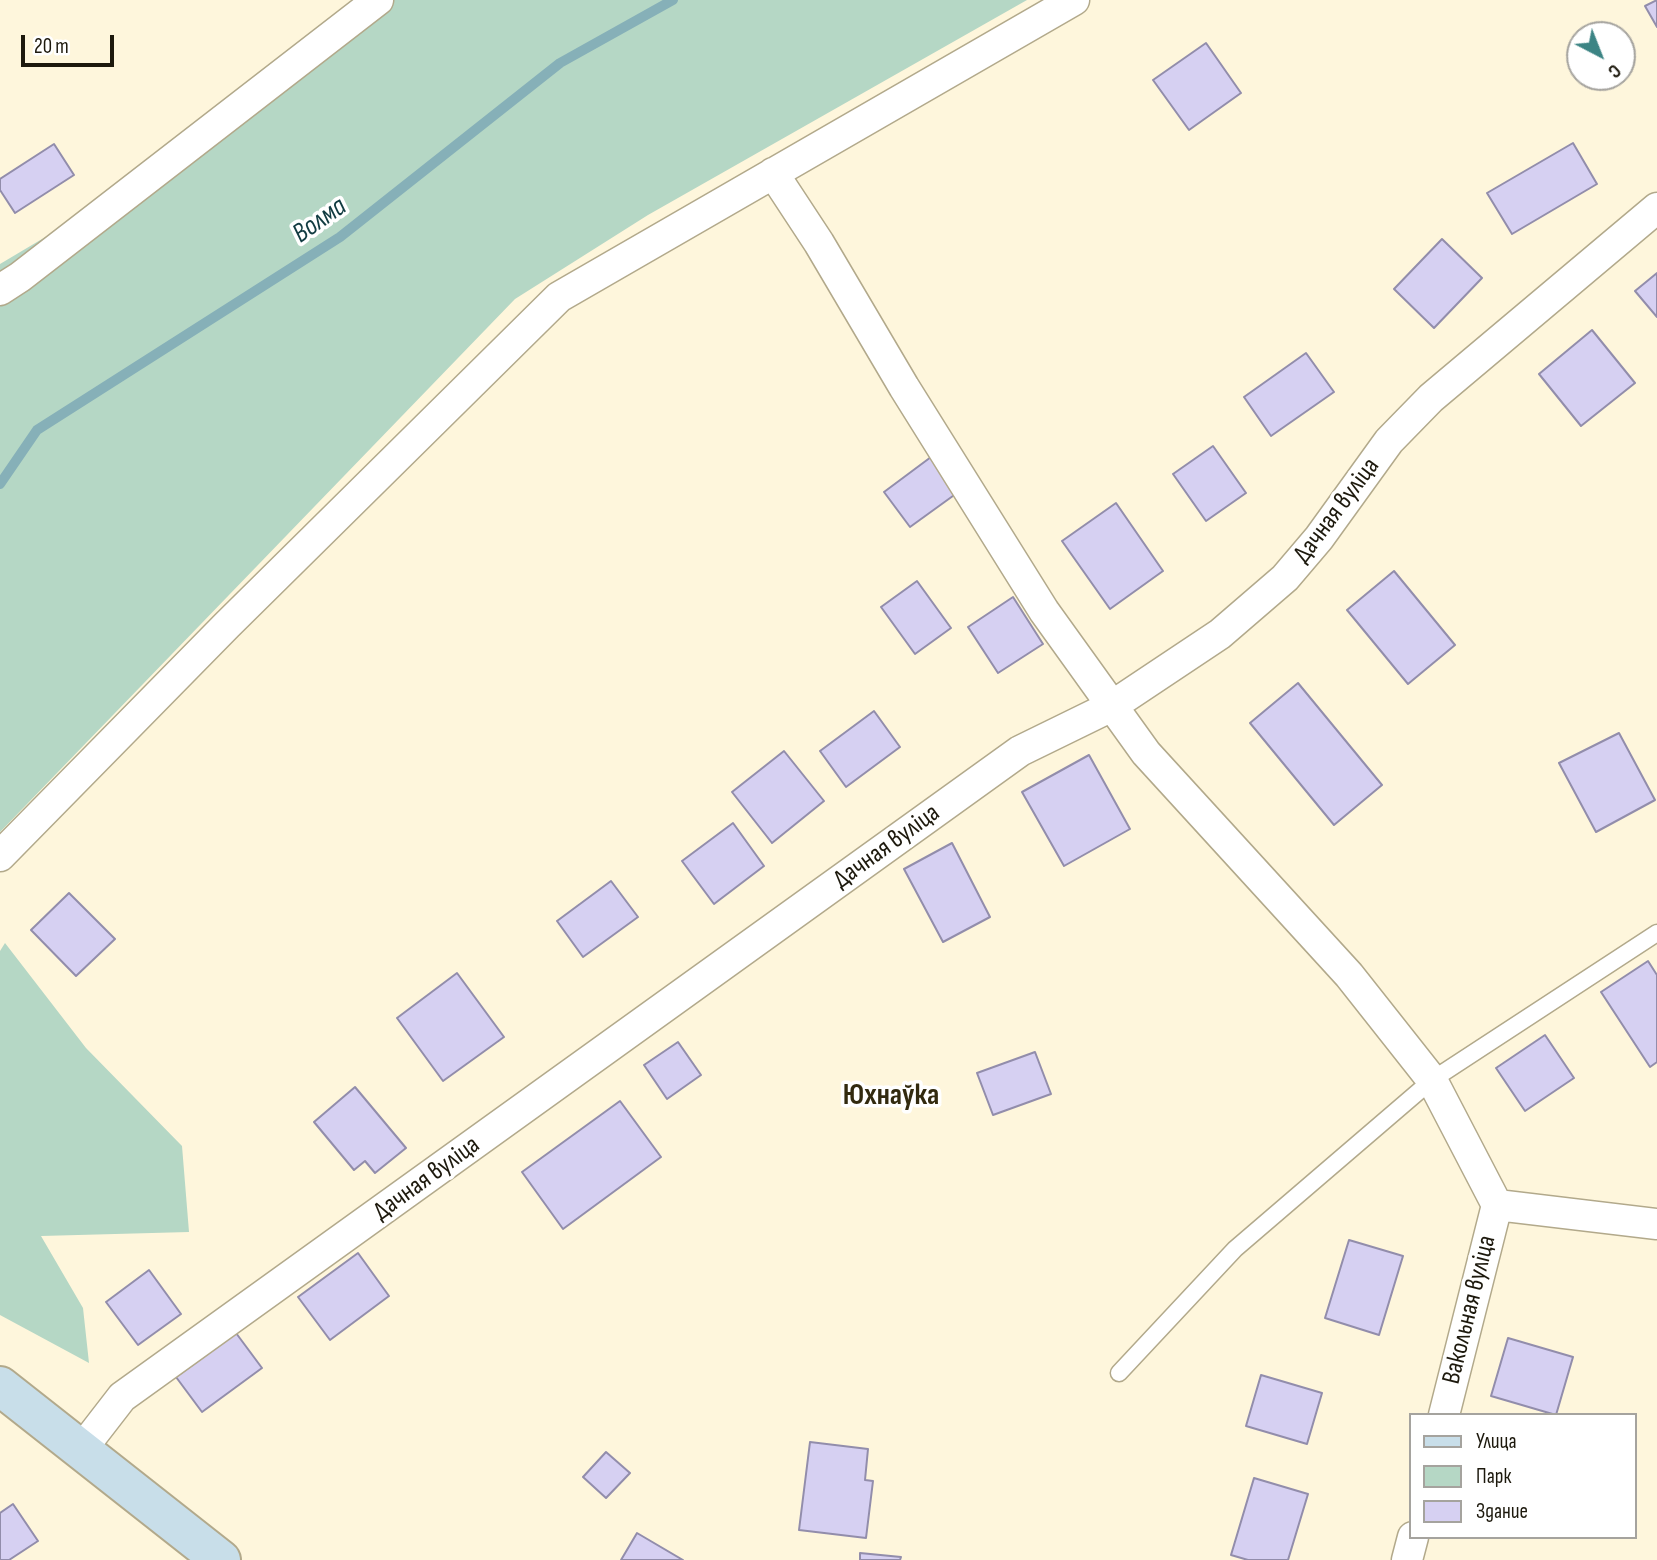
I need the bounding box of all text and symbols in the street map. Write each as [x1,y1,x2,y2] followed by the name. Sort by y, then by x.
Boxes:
[24,21,117,65] scale bar
[1566,21,1636,91] north arrow
[34,34,69,59] text: 20 m
[1603,59,1625,82] text: С
[287,191,353,251] water label: Волма
[1287,452,1387,570] street label: Дачная вуліца
[828,798,946,896] street label: Дачная вуліца
[843,1078,939,1114] district label: Юхнаўка
[368,1130,486,1228] street label: Дачная вуліца
[1436,1232,1504,1388] street label: Вакольная вуліца
[1408,1413,1636,1539] legend
[1476,1429,1517,1454] text: Улица
[1476,1464,1511,1489] text: Парк
[1476,1499,1528,1524] text: Здание

